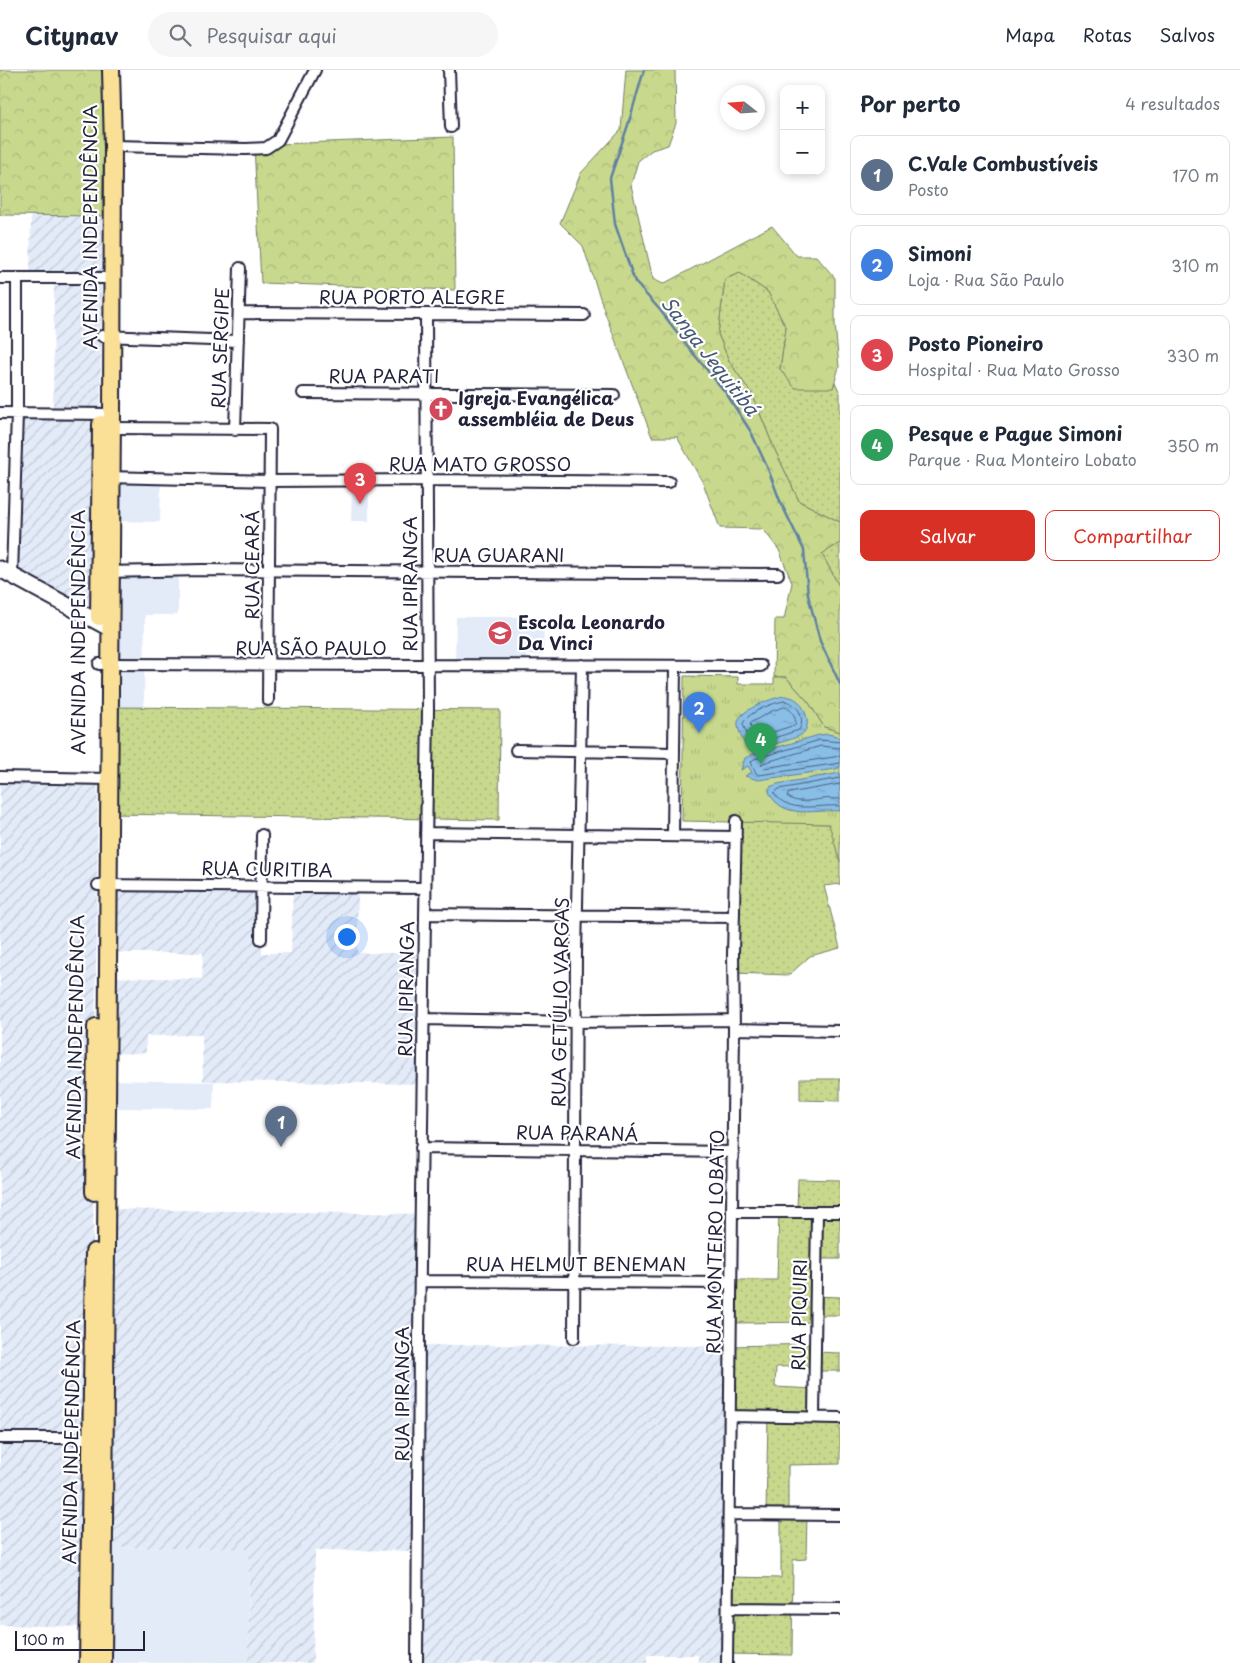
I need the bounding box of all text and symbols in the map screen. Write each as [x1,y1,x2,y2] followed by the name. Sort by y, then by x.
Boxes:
[148,12,498,57] search box
[25,17,118,53] text: Citynav
[166,21,194,49] icon: search
[206,21,337,49] text: Pesquisar aqui
[1005,21,1055,48] text: Mapa
[1083,21,1132,48] text: Rotas
[1160,21,1215,48] text: Salvos
[720,85,765,130] north arrow
[780,85,825,175] map controls
[780,85,825,130] button: +
[860,87,960,119] text: Por perto
[1125,91,1220,115] text: 4 resultados
[76,104,103,349] street label: AVENIDA INDEPENDÊNCIA
[780,130,825,175] button: −
[908,149,1098,177] text: C.Vale Combustíveis
[873,163,881,187] text: 1
[1173,163,1219,187] text: 170 m
[908,177,949,201] text: Posto
[908,239,972,267] text: Simoni
[871,253,883,277] text: 2
[1171,253,1219,277] text: 310 m
[908,267,1064,291] text: Loja · Rua São Paulo
[319,283,505,310] street label: RUA PORTO ALEGRE
[204,287,235,409] street label: RUA SERGIPE
[655,290,767,422] water label: Sanga Jequitibá
[908,329,1043,357] text: Posto Pioneiro
[872,343,882,367] text: 3
[1166,343,1219,367] text: 330 m
[908,357,1120,381] text: Hospital · Rua Mato Grosso
[328,362,440,389] street label: RUA PARATI
[458,384,635,432] place label: Igreja Evangélica assembléia de Deus
[428,396,454,422] church icon: Igreja Evangélica assembléia de Deus
[908,419,1122,447] text: Pesque e Pague Simoni
[872,433,882,457] text: 4
[1167,433,1219,457] text: 350 m
[908,447,1137,471] text: Parque · Rua Monteiro Lobato
[389,450,571,477] street label: RUA MATO GROSSO
[344,463,376,504] pin: 3
[64,509,91,754] street label: AVENIDA INDEPENDÊNCIA
[238,510,265,620] street label: RUA CEARÁ
[860,510,1035,561] button: Salvar
[1045,510,1220,561] button: Compartilhar
[396,516,423,652] street label: RUA IPIRANGA
[433,541,565,568] street label: RUA GUARANI
[518,608,665,656] place label: Escola Leonardo Da Vinci
[487,620,513,646] school or university icon: Escola Leonardo Da Vinci
[235,634,387,661] street label: RUA SÃO PAULO
[683,692,715,733] pin: 2
[745,723,777,764] pin: 4
[201,854,333,883] street label: RUA CURITIBA
[544,897,575,1107] street label: RUA GETÚLIO VARGAS
[59,914,90,1160] street label: AVENIDA INDEPENDÊNCIA
[391,921,420,1057] street label: RUA IPIRANGA
[334,924,360,950] your location
[265,1106,297,1147] pin: 1
[516,1118,639,1147] street label: RUA PARANÁ
[699,1129,730,1354] street label: RUA MONTEIRO LOBATO
[466,1250,686,1277] street label: RUA HELMUT BENEMAN
[784,1259,813,1371] street label: RUA PIQUIRI
[55,1319,86,1565] street label: AVENIDA INDEPENDÊNCIA
[388,1326,415,1462] street label: RUA IPIRANGA
[15,1628,145,1651] scale bar
[22,1629,65,1650] text: 100 m

